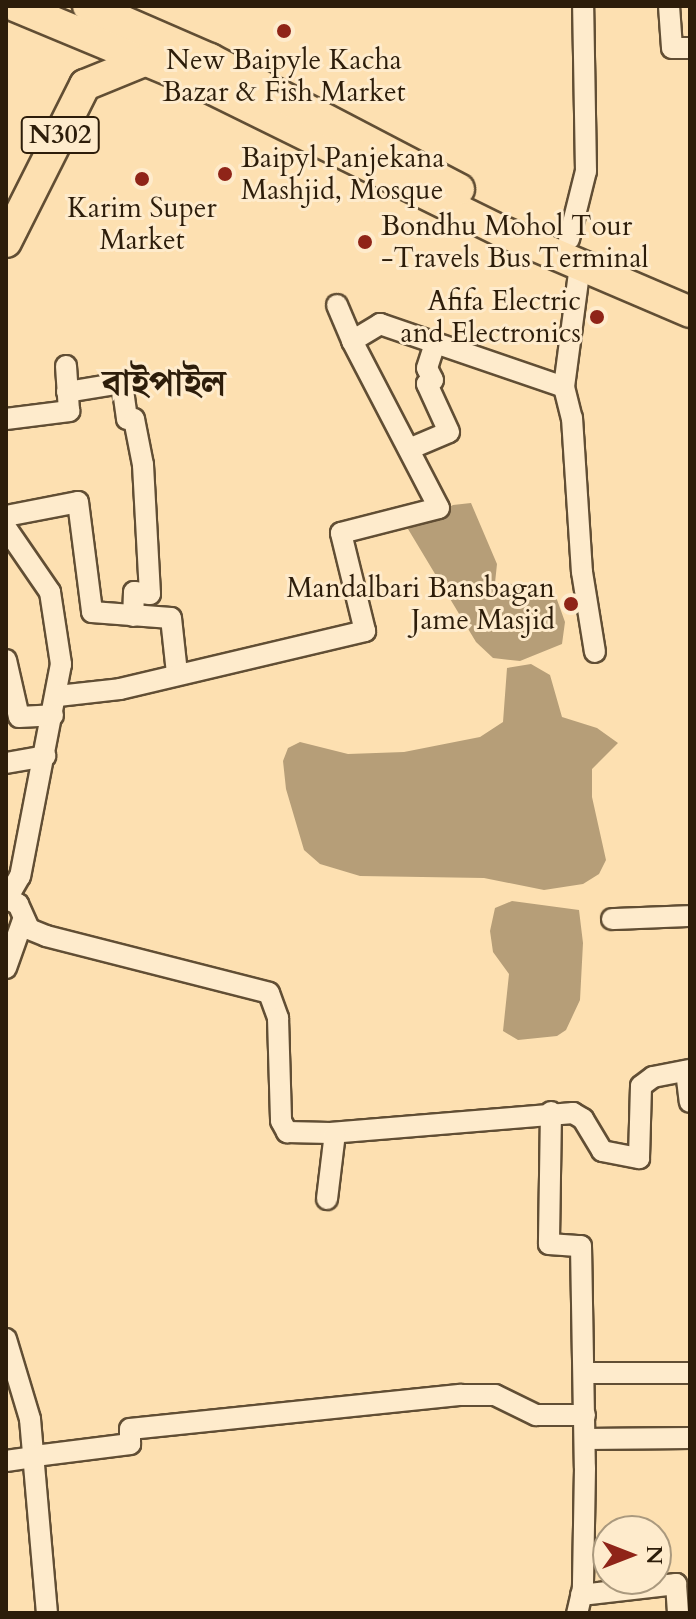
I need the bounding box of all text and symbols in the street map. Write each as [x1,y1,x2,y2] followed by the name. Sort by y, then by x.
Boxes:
[275,22,293,40] marker: New Baipyle Kacha Bazar & Fish Market
[162,43,406,109] place label: New Baipyle Kacha Bazar & Fish Market
[20,113,100,157] road number: N302
[241,141,445,207] place label: Baipyl Panjekana Mashjid, Mosque
[216,165,234,183] marker: Baipyl Panjekana Mashjid, Mosque
[133,170,151,188] marker: Karim Super Market
[67,191,217,257] place label: Karim Super Market
[381,209,649,275] place label: Bondhu Mohol Tour -Travels Bus Terminal
[356,233,374,251] marker: Bondhu Mohol Tour -Travels Bus Terminal
[401,284,581,350] place label: Afifa Electric and Electronics
[588,308,606,326] marker: Afifa Electric and Electronics
[102,362,226,406] district label: বাইপাইল
[287,571,555,637] place label: Mandalbari Bansbagan Jame Masjid
[562,595,580,613] marker: Mandalbari Bansbagan Jame Masjid
[592,1515,672,1595] north arrow
[639,1545,669,1565] text: N

